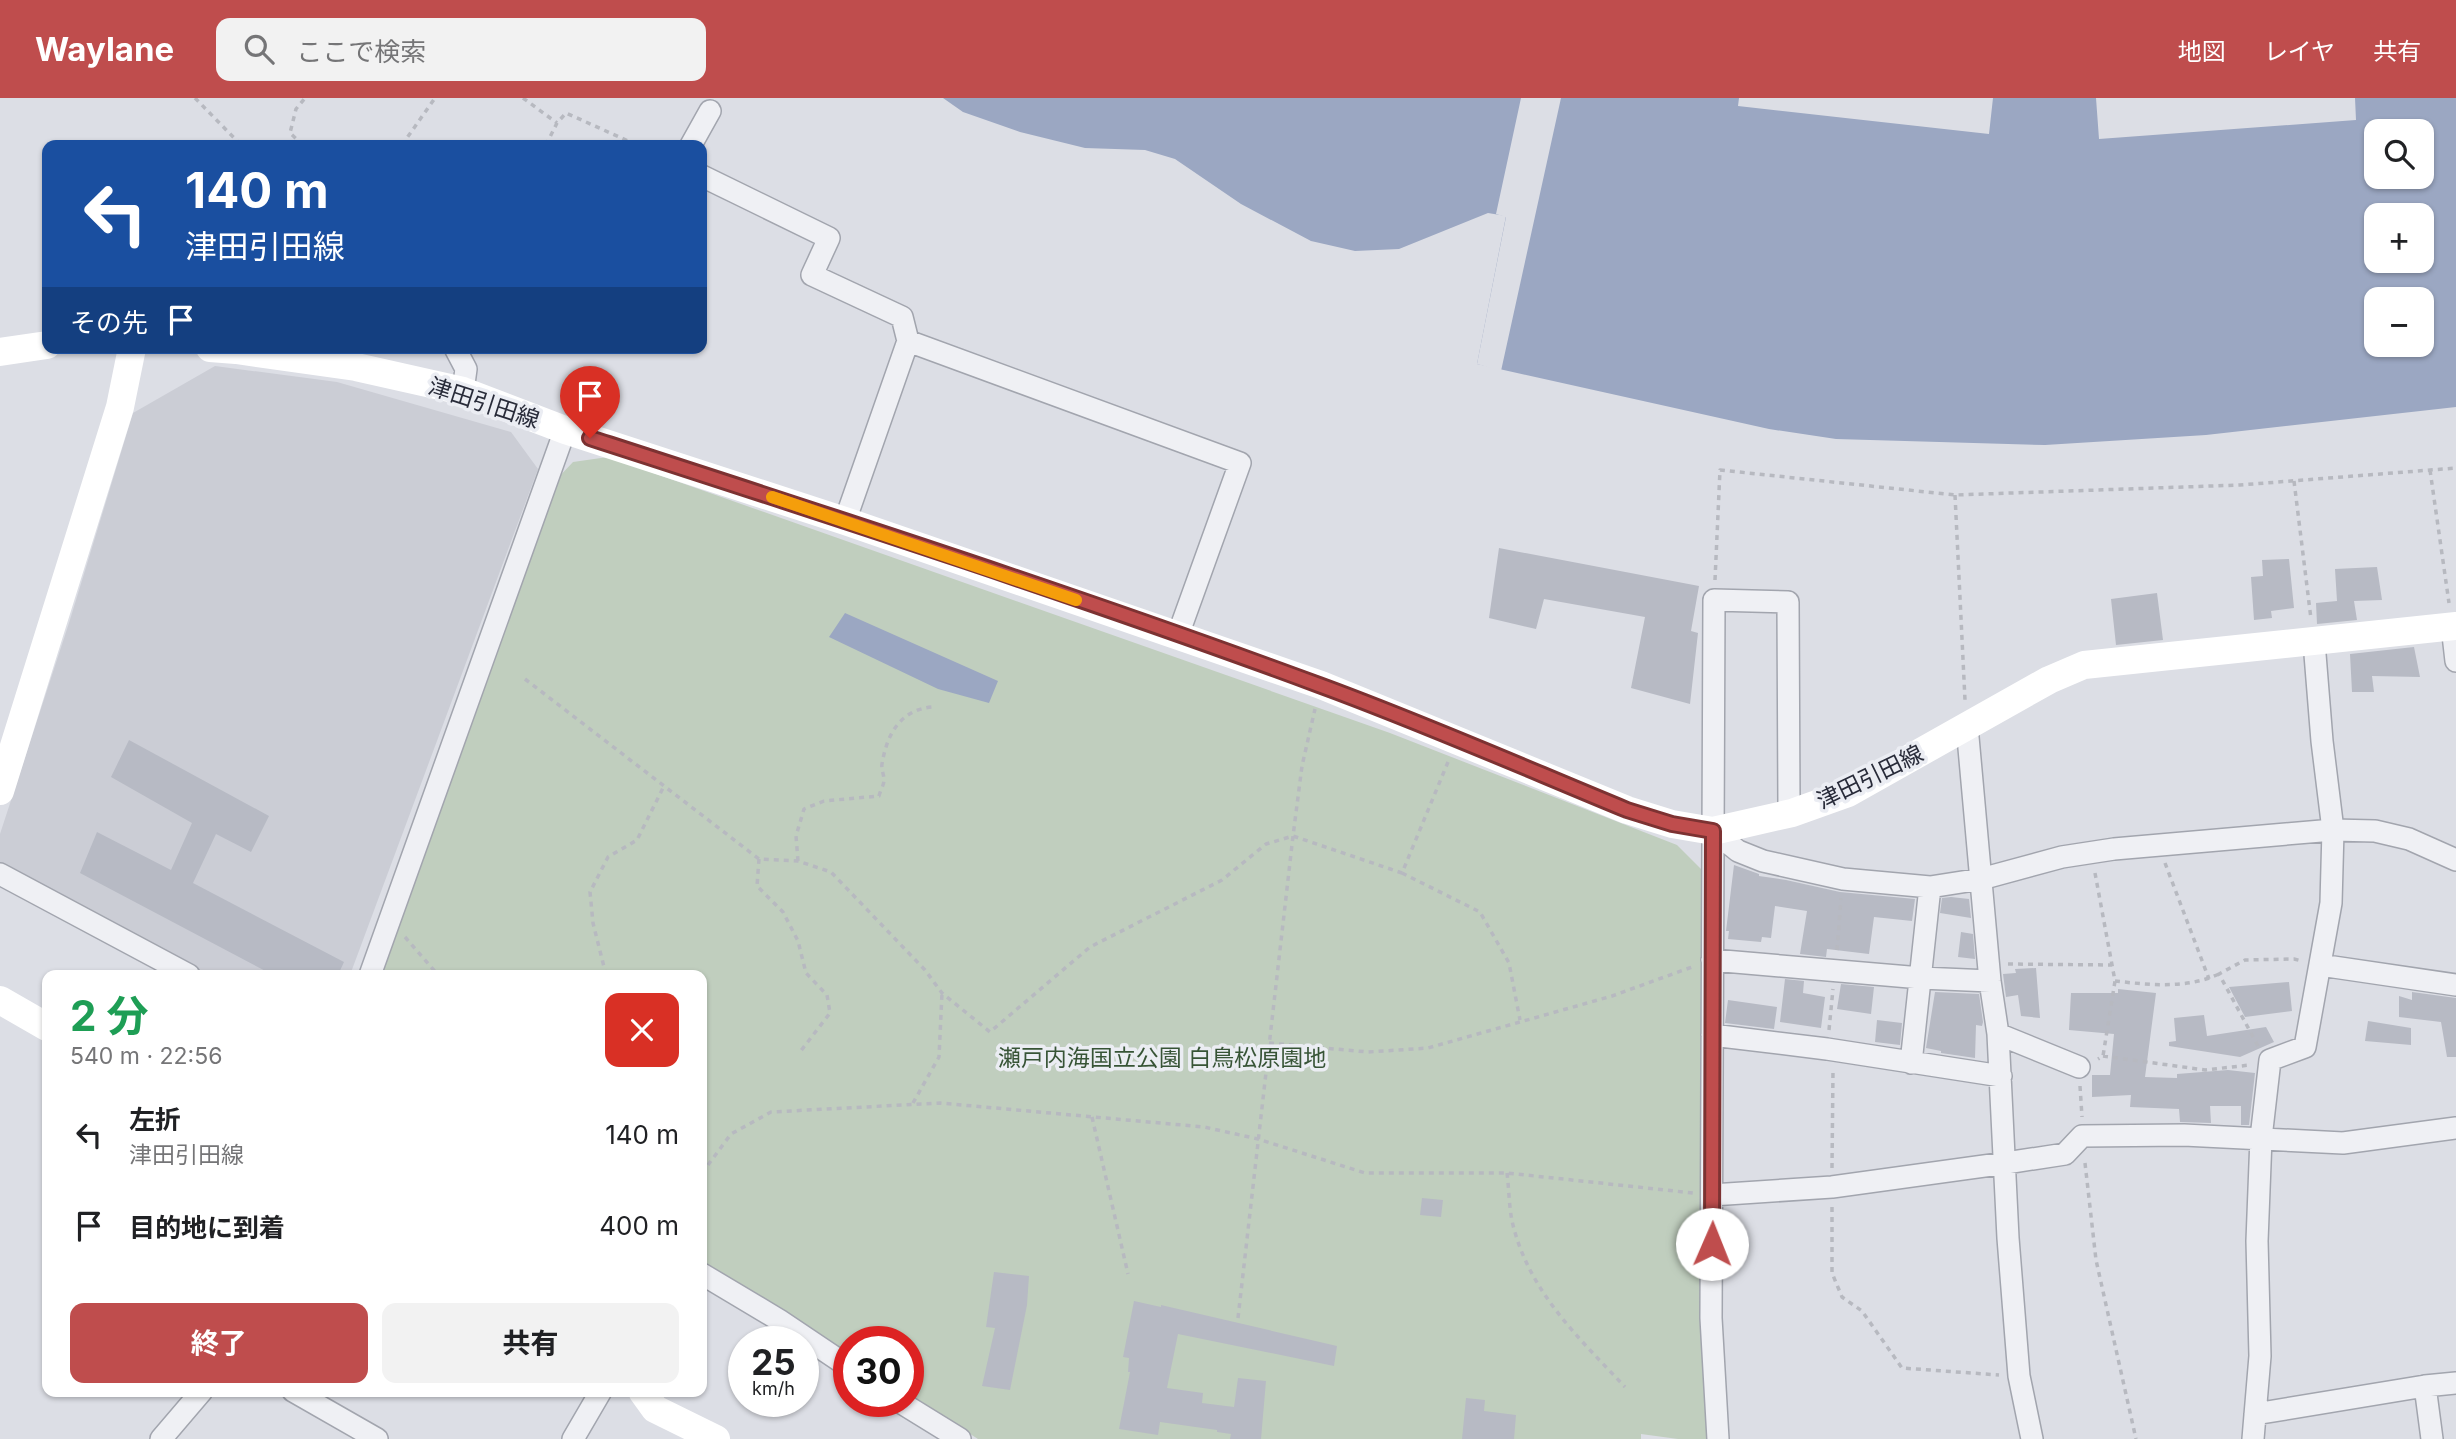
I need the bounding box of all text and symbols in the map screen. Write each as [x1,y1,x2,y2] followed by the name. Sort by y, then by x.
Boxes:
[216,18,706,81] search box
[35,29,174,69] text: Waylane
[240,30,278,68] icon: search
[296,36,426,67] text: ここで検索
[2178,37,2226,66] text: 地図
[2264,37,2335,66] text: レイヤ
[2373,37,2421,66] text: 共有
[2364,119,2434,357] map controls
[2364,119,2434,189] button: search
[185,161,329,220] text: 140 m
[70,168,161,259] icon: left
[2364,203,2434,273] button: +
[185,227,345,266] text: 津田引田線
[2364,287,2434,357] button: −
[162,301,200,339] icon: arrive
[70,307,148,338] text: その先
[560,366,620,438] pin
[425,372,543,434] street label: 津田引田線
[571,377,609,415] icon: arrive
[1812,739,1928,815] street label: 津田引田線
[70,990,148,1041] text: 2 分
[605,993,679,1067] button: close
[70,1042,222,1070] text: 540 m · 22:56
[998,1044,1326,1072] park label: 瀬戸内海国立公園 白鳥松原園地
[129,1104,181,1135] text: 左折
[70,1116,108,1154] icon: left
[605,1119,679,1150] text: 140 m
[129,1141,244,1169] text: 津田引田線
[70,1207,108,1245] icon: arrive
[1675,1207,1749,1281] position arrow
[599,1210,679,1241] text: 400 m
[129,1212,285,1243] text: 目的地に到着
[70,1303,368,1383] button: 終了
[382,1303,679,1383] button: 共有
[833,1326,924,1417] speed limit sign: 30
[751,1341,796,1383] text: 25
[752,1378,795,1399] text: km/h

